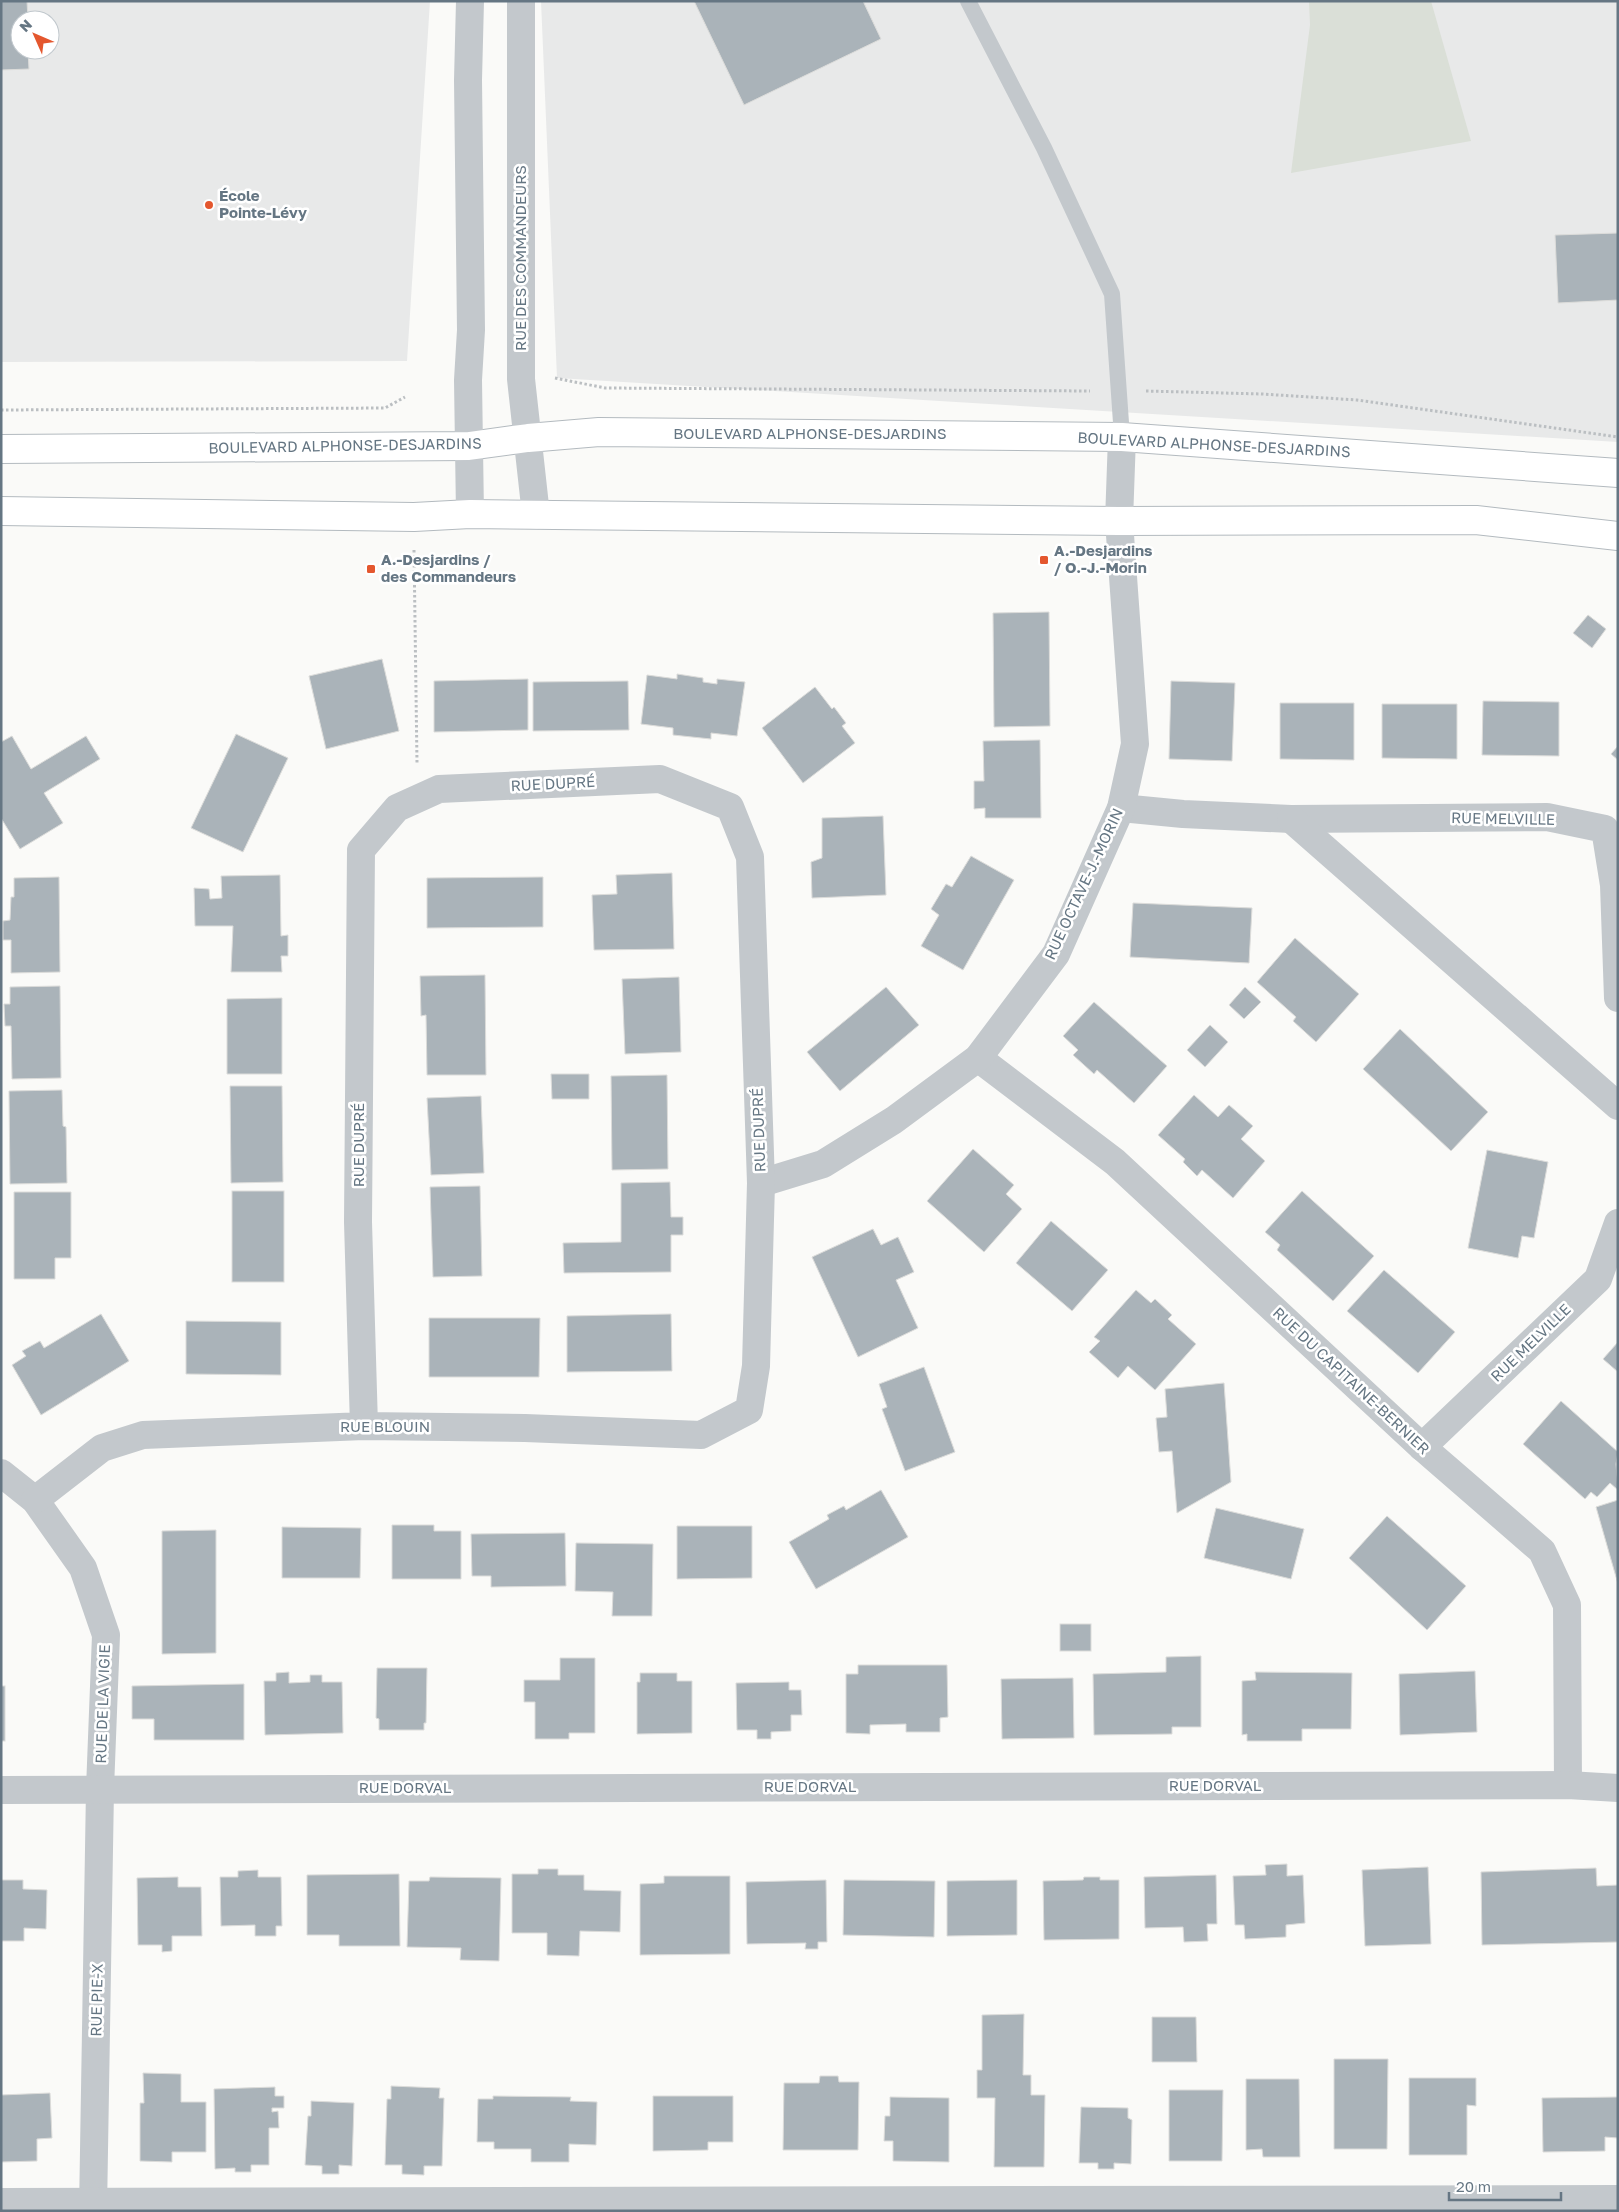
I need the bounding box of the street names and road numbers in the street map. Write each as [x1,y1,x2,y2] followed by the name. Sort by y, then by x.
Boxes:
[511,165,529,351] street label: RUE DES COMMANDEURS
[673,424,947,442] street label: BOULEVARD ALPHONSE-DESJARDINS
[1077,428,1351,460] street label: BOULEVARD ALPHONSE-DESJARDINS
[208,434,482,456] street label: BOULEVARD ALPHONSE-DESJARDINS
[510,772,596,794] street label: RUE DUPRÉ
[1040,805,1126,962] street label: RUE OCTAVE-J.-MORIN
[1451,808,1555,828] street label: RUE MELVILLE
[748,1087,768,1173] street label: RUE DUPRÉ
[349,1103,367,1187] street label: RUE DUPRÉ
[1487,1300,1574,1385] street label: RUE MELVILLE
[1270,1303,1434,1458] street label: RUE DU CAPITAINE-BERNIER
[340,1417,430,1435] street label: RUE BLOUIN
[91,1644,113,1764] street label: RUE DE LA VIGIE
[1169,1776,1262,1794] street label: RUE DORVAL
[764,1777,857,1795] street label: RUE DORVAL
[359,1778,452,1796] street label: RUE DORVAL
[86,1963,106,2037] street label: RUE PIE-X

